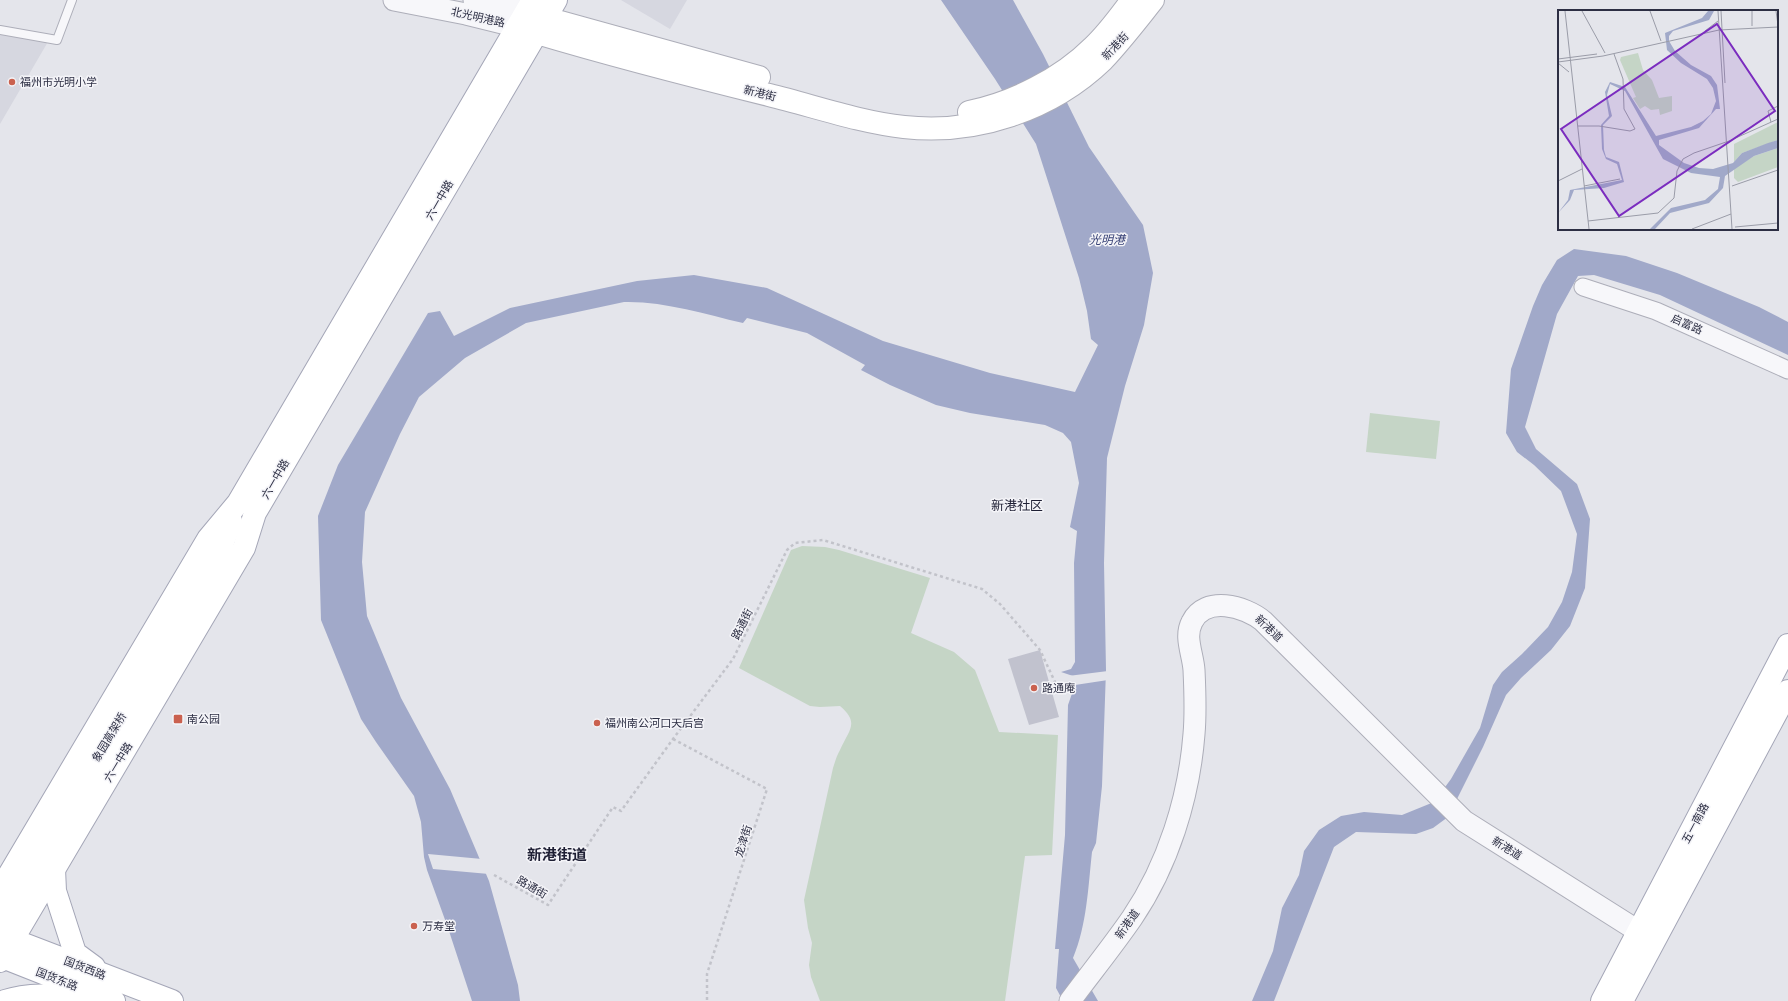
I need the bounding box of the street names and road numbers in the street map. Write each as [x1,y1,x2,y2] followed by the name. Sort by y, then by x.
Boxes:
[450,4,506,30] street label: 北光明港路
[1099,29,1131,63] street label: 新港街
[742,82,778,104] street label: 新港街
[422,177,456,223] street label: 六一中路
[1669,311,1705,337] street label: 启富路
[258,456,292,502] street label: 六一中路
[728,606,756,642] street label: 路通街
[1252,612,1286,644] street label: 新港道
[89,710,129,764] street label: 象园高架桥
[101,740,135,784] street label: 六一中路
[1678,800,1712,846] street label: 五一南路
[731,823,755,859] street label: 龙津街
[1489,833,1525,863] street label: 新港道
[514,873,550,901] street label: 路通街
[1112,906,1142,942] street label: 新港道
[62,954,108,982] street label: 国货西路
[34,965,80,993] street label: 国货东路

